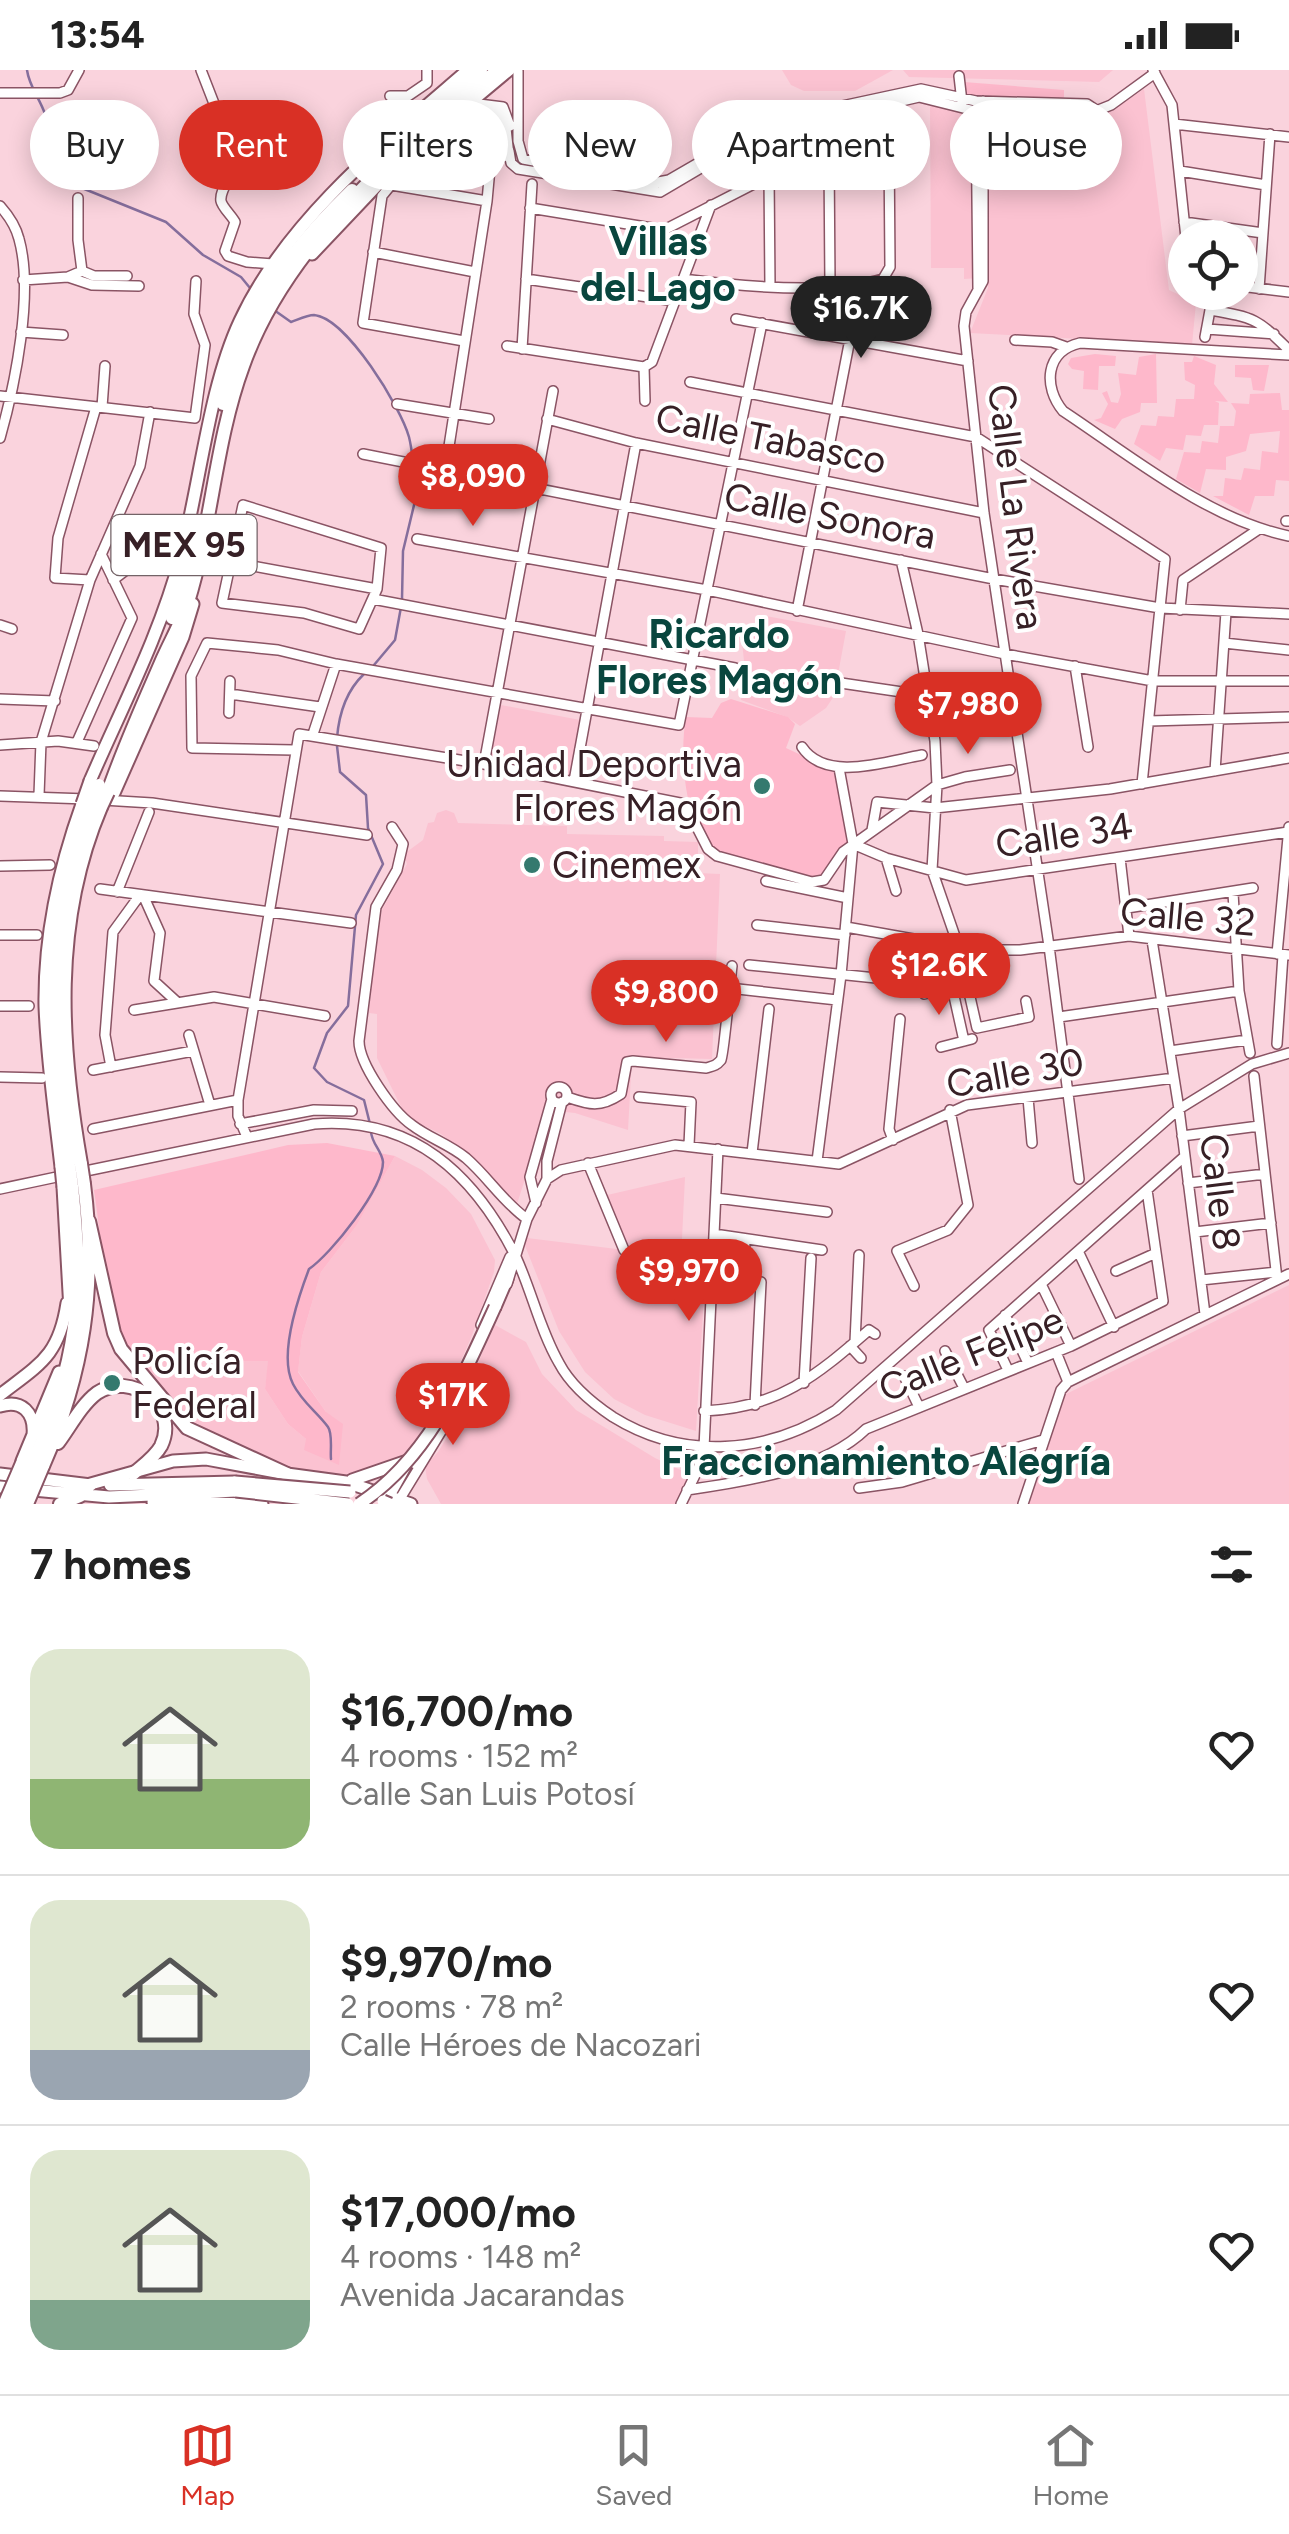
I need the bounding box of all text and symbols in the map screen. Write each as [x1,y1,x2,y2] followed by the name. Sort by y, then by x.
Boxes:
[50,12,145,58] text: 13:54
[30,100,159,190] chip: Buy
[179,100,323,190] chip: Rent
[343,100,508,190] chip: Filters
[528,100,672,190] chip: New
[692,100,930,190] chip: Apartment
[950,100,1122,190] chip: House
[580,217,736,311] district label: Villas del Lago
[1168,220,1258,310] map controls
[1168,220,1258,310] button: locate
[780,276,942,361] pin: $16.7K
[813,289,909,327] text: $16.7K
[978,382,1054,632] street label: Calle La Rivera
[652,394,890,484] street label: Calle Tabasco
[392,444,554,529] pin: $8,090
[420,457,526,495] text: $8,090
[720,473,940,559] street label: Calle Sonora
[111,515,256,575] road number: MEX 95
[596,610,842,704] district label: Ricardo Flores Magón
[887,672,1049,757] pin: $7,980
[917,685,1019,723] text: $7,980
[446,741,742,831] place label: Unidad Deportiva Flores Magón
[751,775,773,797] marker: Unidad Deportiva Flores Magón
[993,803,1135,867] street label: Calle 34
[552,842,701,888] place label: Cinemex
[521,854,543,876] marker: Cinemex
[1118,888,1258,946] street label: Calle 32
[858,933,1020,1018] pin: $12.6K
[890,946,988,984] text: $12.6K
[585,960,747,1045] pin: $9,800
[613,973,719,1011] text: $9,800
[943,1038,1087,1108] street label: Calle 30
[1190,1131,1250,1253] street label: Calle 8
[608,1239,770,1324] pin: $9,970
[638,1252,740,1290] text: $9,970
[872,1296,1070,1412] street label: Calle Felipe
[132,1338,257,1428] place label: Policía Federal
[394,1363,512,1448] pin: $17K
[101,1372,123,1394] marker: Policía Federal
[418,1376,488,1414] text: $17K
[661,1437,1111,1485] district label: Fraccionamiento Alegría
[1204,1537,1259,1592] icon: filters
[30,1539,191,1590] text: 7 homes
[340,1686,573,1737] text: $16,700/mo
[110,1689,230,1809] icon: home
[1204,1722,1259,1777] icon: heart
[340,1737,578,1775] text: 4 rooms · 152 m²
[340,1775,635,1813] text: Calle San Luis Potosí
[340,1937,553,1988] text: $9,970/mo
[110,1940,230,2060] icon: home
[1204,1973,1259,2028] icon: heart
[340,1988,563,2026] text: 2 rooms · 78 m²
[340,2026,701,2064] text: Calle Héroes de Nacozari
[340,2187,576,2238] text: $17,000/mo
[110,2190,230,2310] icon: home
[1204,2223,1259,2278] icon: heart
[340,2238,581,2276] text: 4 rooms · 148 m²
[340,2276,625,2314] text: Avenida Jacarandas
[180,2418,235,2512] tab: Map
[595,2418,672,2512] tab: Saved
[1033,2418,1109,2512] tab: Home

